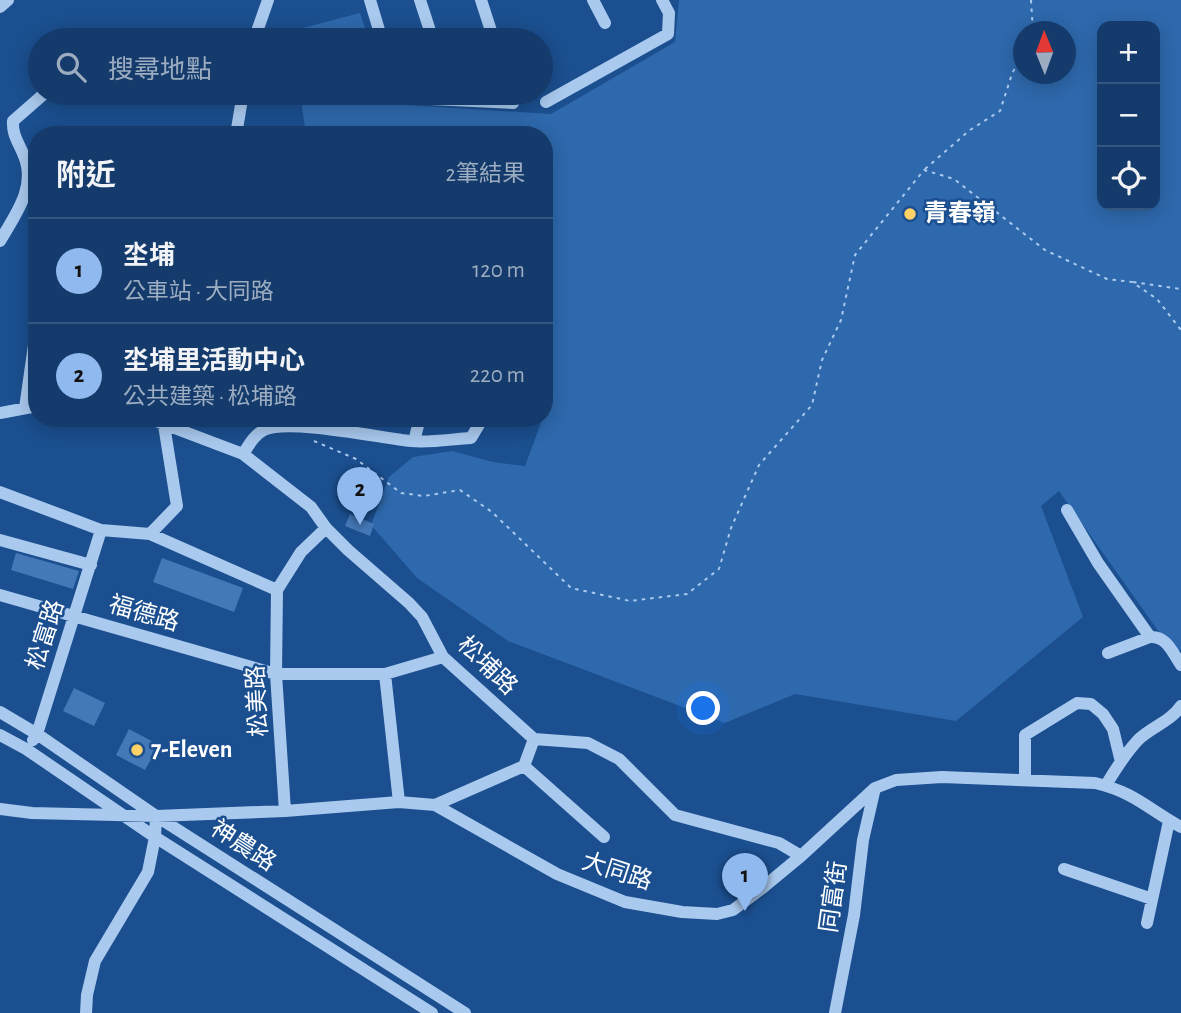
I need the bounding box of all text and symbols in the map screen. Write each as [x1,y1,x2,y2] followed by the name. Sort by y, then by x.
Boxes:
[1013,21,1076,84] north arrow
[1097,21,1160,210] map controls
[1097,21,1160,84] button: +
[28,28,553,105] search box
[52,48,90,86] icon: search
[108,57,212,83] text: 搜尋地點
[1097,84,1160,147] button: −
[1097,147,1160,210] button: locate
[56,161,116,191] text: 附近
[446,163,525,186] text: 2筆結果
[924,200,996,226] place label: 青春嶺
[902,206,918,222] marker: 青春嶺
[123,243,175,269] text: 坔埔
[75,259,83,282] text: 1
[472,259,525,282] text: 120 m
[123,281,274,304] text: 公車站 · 大同路
[123,348,305,374] text: 坔埔里活動中心
[74,364,84,387] text: 2
[470,364,525,387] text: 220 m
[123,386,297,409] text: 公共建築 · 松埔路
[337,467,383,525] pin: 2
[106,591,182,635] street label: 福德路
[22,596,69,673] street label: 松富路
[453,631,523,700] street label: 松埔路
[242,664,272,738] street label: 松美路
[686,691,720,725] your location
[151,738,232,762] place label: 7-Eleven
[129,742,145,758] marker: 7-Eleven
[206,815,281,876] street label: 神農路
[579,848,656,895] street label: 大同路
[722,853,768,911] pin: 1
[815,859,851,934] street label: 同富街

